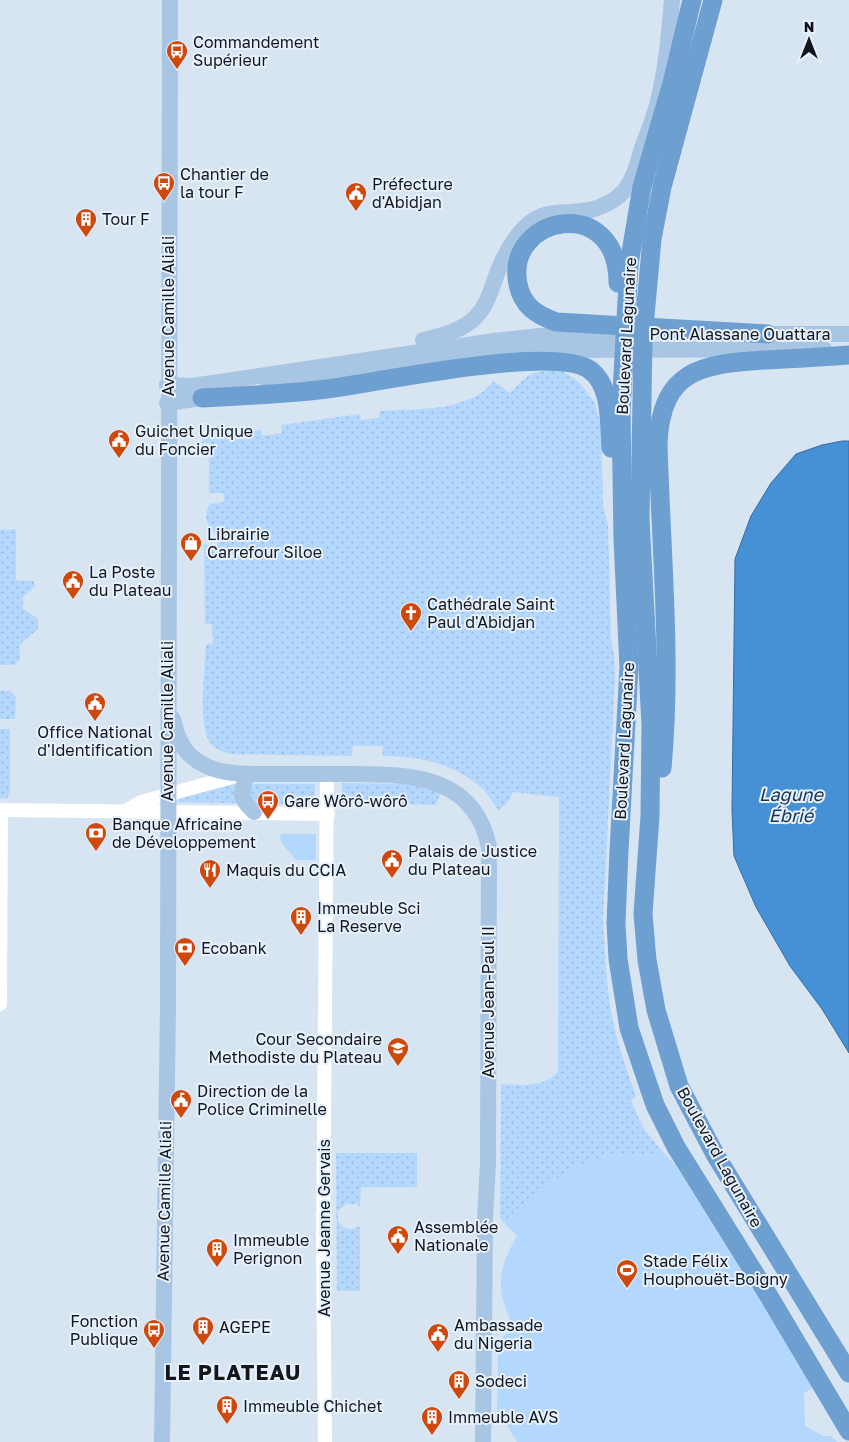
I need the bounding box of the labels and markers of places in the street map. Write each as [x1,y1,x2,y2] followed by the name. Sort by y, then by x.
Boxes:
[193,32,319,70] place label: Commandement Supérieur
[165,39,189,70] bus stop icon: Commandement Supérieur
[180,164,269,202] place label: Chantier de la tour F
[152,171,176,202] bus stop icon: Chantier de la tour F
[372,174,453,212] place label: Préfecture d'Abidjan
[344,181,368,212] public building icon: Préfecture d'Abidjan
[74,207,98,238] building icon: Tour F
[102,209,150,229] place label: Tour F
[135,421,253,459] place label: Guichet Unique du Foncier
[107,428,131,459] public building icon: Guichet Unique du Foncier
[207,524,322,562] place label: Librairie Carrefour Siloe
[179,531,203,562] shop icon: Librairie Carrefour Siloe
[89,562,171,600] place label: La Poste du Plateau
[61,569,85,600] public building icon: La Poste du Plateau
[427,594,555,632] place label: Cathédrale Saint Paul d'Abidjan
[399,601,423,632] church icon: Cathédrale Saint Paul d'Abidjan
[83,691,107,722] public building icon: Office National d'Identification
[37,722,153,760] place label: Office National d'Identification
[256,789,280,820] bus stop icon: Gare Wôrô-wôrô
[284,791,408,811] place label: Gare Wôrô-wôrô
[112,814,256,852] place label: Banque Africaine de Développement
[84,821,108,852] bank icon: Banque Africaine de Développement
[408,841,537,879] place label: Palais de Justice du Plateau
[380,848,404,879] public building icon: Palais de Justice du Plateau
[198,858,222,889] restaurant icon: Maquis du CCIA
[226,860,346,880] place label: Maquis du CCIA
[317,898,421,936] place label: Immeuble Sci La Reserve
[289,905,313,936] building icon: Immeuble Sci La Reserve
[173,936,197,967] bank icon: Ecobank
[201,938,267,958] place label: Ecobank
[208,1029,382,1067] place label: Cour Secondaire Methodiste du Plateau
[386,1036,410,1067] school or university icon: Cour Secondaire Methodiste du Plateau
[197,1081,327,1119] place label: Direction de la Police Criminelle
[169,1088,193,1119] public building icon: Direction de la Police Criminelle
[414,1217,498,1255] place label: Assemblée Nationale
[386,1224,410,1255] public building icon: Assemblée Nationale
[233,1230,309,1268] place label: Immeuble Perignon
[205,1237,229,1268] building icon: Immeuble Perignon
[643,1251,788,1289] place label: Stade Félix Houphouët-Boigny
[615,1258,639,1289] sports icon: Stade Félix Houphouët-Boigny
[70,1311,138,1349] place label: Fonction Publique
[191,1315,215,1346] building icon: AGEPE
[454,1315,543,1353] place label: Ambassade du Nigeria
[219,1317,271,1337] place label: AGEPE
[142,1318,166,1349] bus stop icon: Fonction Publique
[426,1322,450,1353] public building icon: Ambassade du Nigeria
[447,1369,471,1400] building icon: Sodeci
[475,1371,527,1391] place label: Sodeci
[215,1394,239,1425] building icon: Immeuble Chichet
[243,1396,383,1416] place label: Immeuble Chichet
[420,1405,444,1436] building icon: Immeuble AVS
[448,1407,558,1427] place label: Immeuble AVS

